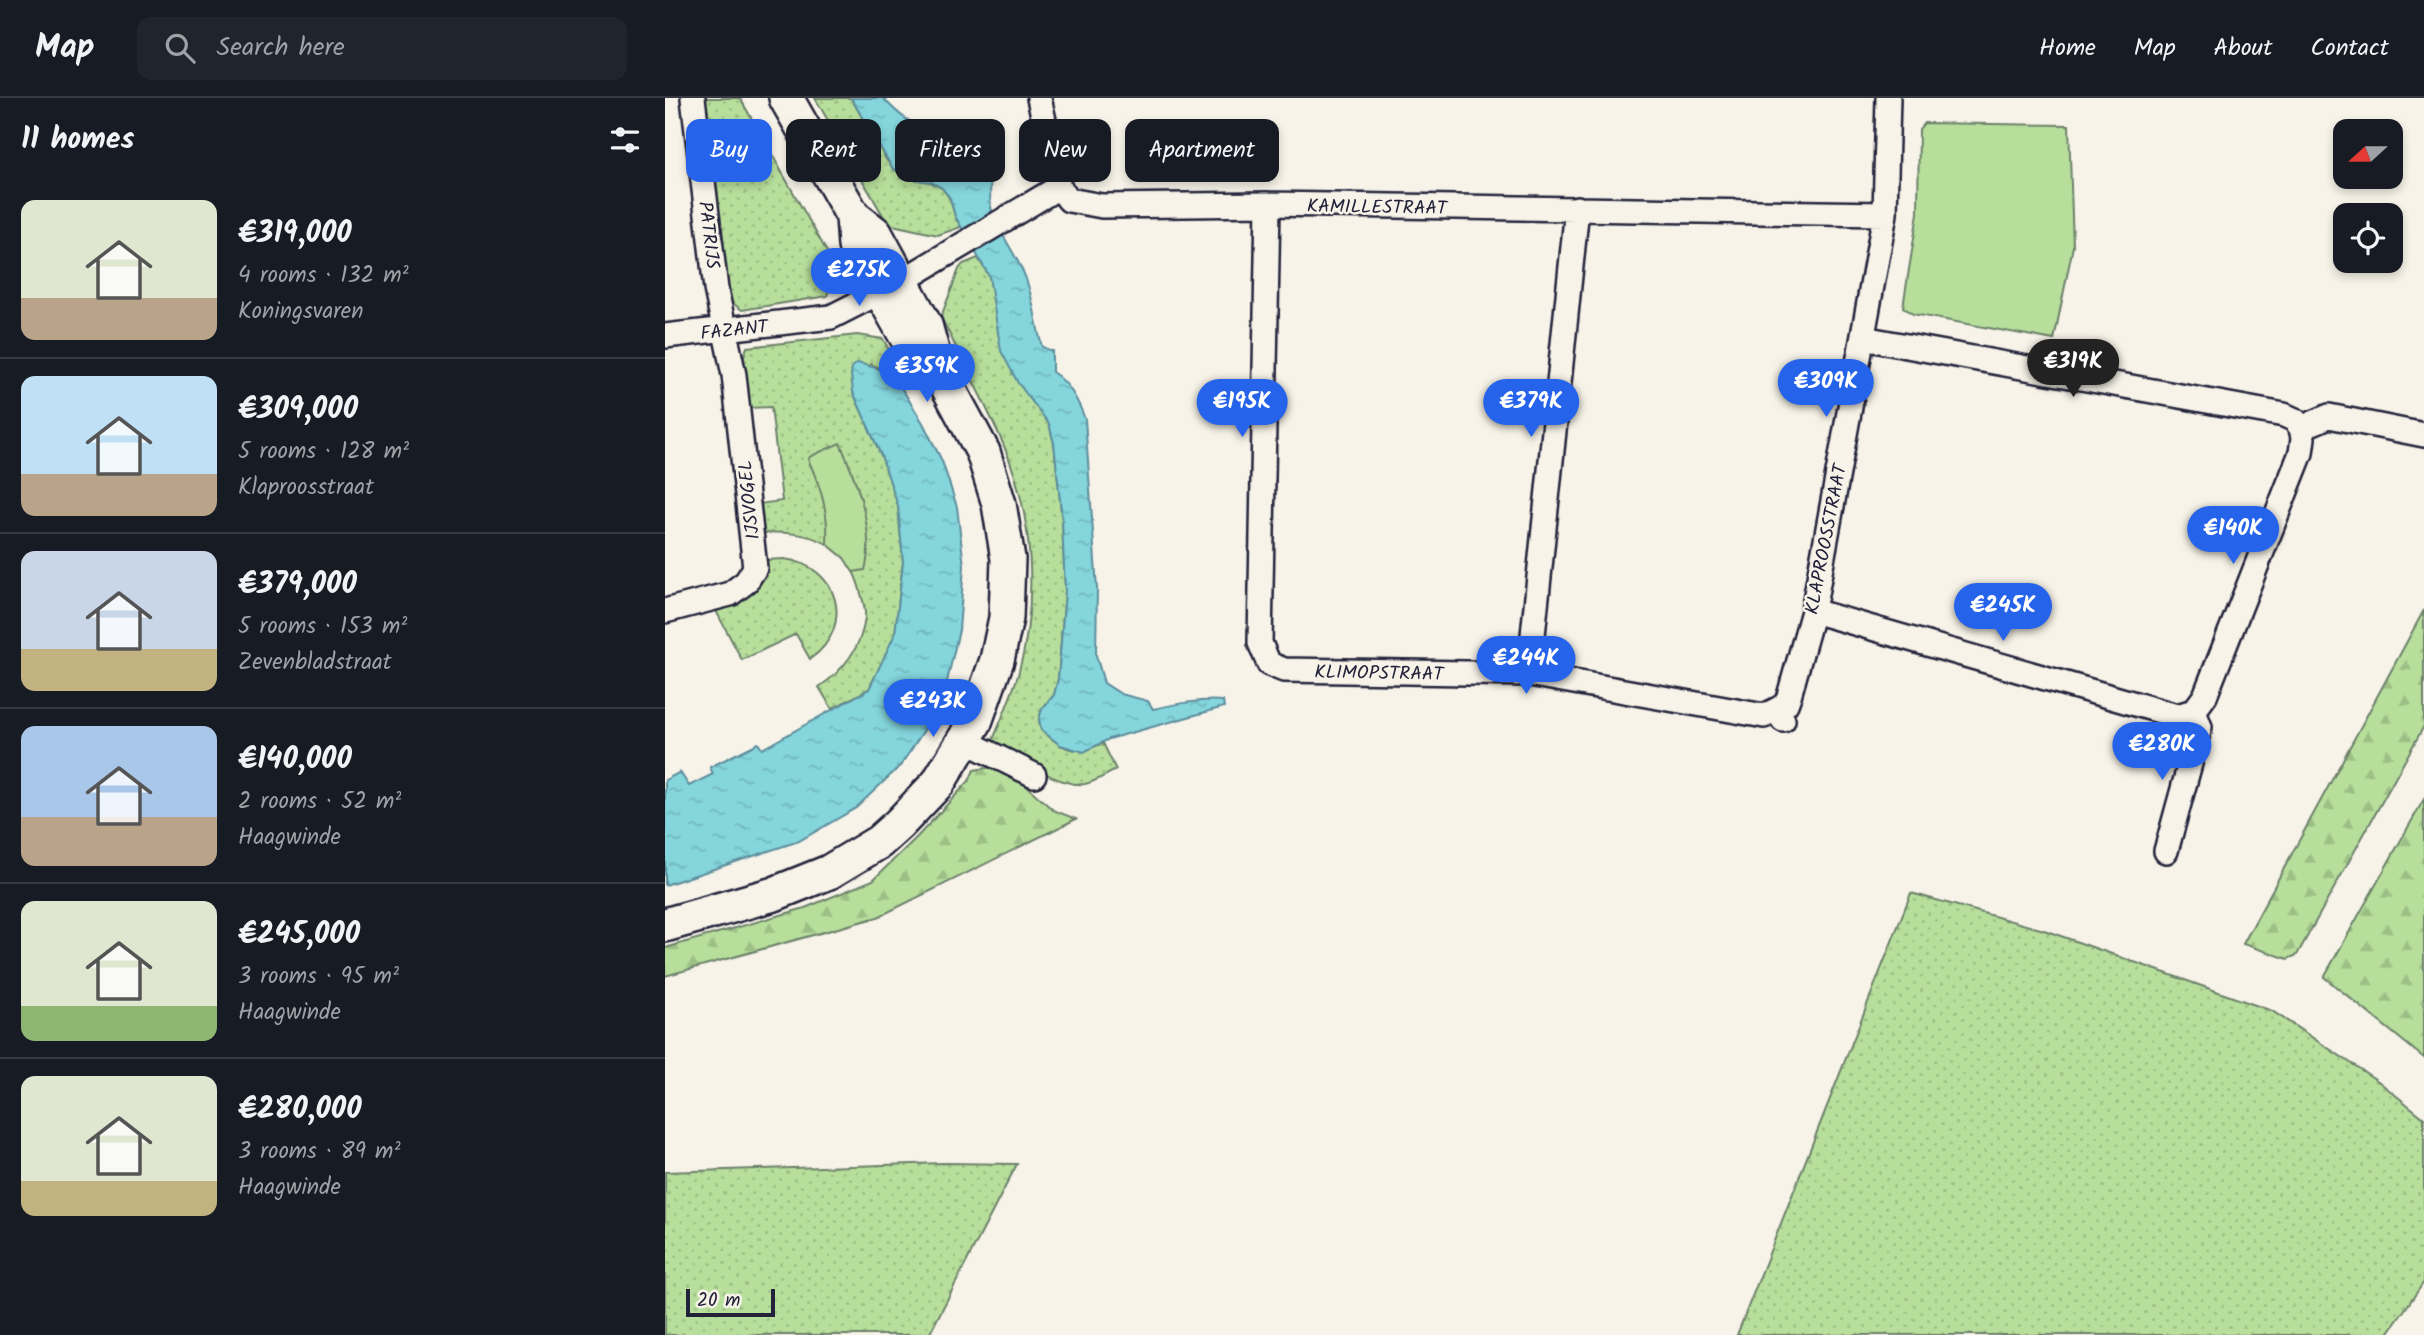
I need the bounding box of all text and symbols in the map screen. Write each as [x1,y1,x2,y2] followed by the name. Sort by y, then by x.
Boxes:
[137,17,627,80] search box
[35,22,95,75] text: Map
[217,27,345,69] text: Search here
[161,29,199,67] icon: search
[2039,29,2096,68] text: Home
[2134,29,2176,68] text: Map
[2214,29,2272,68] text: About
[2310,29,2389,68] text: Contact
[21,116,134,164] text: 11 homes
[686,119,772,182] chip: Buy
[786,119,881,182] chip: Rent
[895,119,1005,182] chip: Filters
[1019,119,1111,182] chip: New
[1125,119,1279,182] chip: Apartment
[2333,119,2403,189] north arrow
[2333,119,2403,273] map controls
[606,121,644,159] icon: filters
[1307,192,1449,224] street label: KAMILLESTRAAT
[689,200,727,271] street label: PATRIJS
[2333,203,2403,273] button: locate
[238,210,352,258] text: €319,000
[77,228,161,312] icon: home
[810,248,908,308] pin: €275K
[827,253,891,289] text: €275K
[238,258,409,294] text: 4 rooms · 132 m²
[238,294,363,330] text: Koningsvaren
[699,312,771,349] street label: FAZANT
[2024,340,2122,399] pin: €319K
[878,344,976,404] pin: €359K
[2043,344,2103,380] text: €319K
[895,349,959,385] text: €359K
[1777,360,1875,419] pin: €309K
[1794,364,1858,400] text: €309K
[1193,380,1291,439] pin: €195K
[1482,380,1580,439] pin: €379K
[1213,384,1271,420] text: €195K
[1499,384,1563,420] text: €379K
[238,386,358,434] text: €309,000
[77,404,161,488] icon: home
[238,434,409,470] text: 5 rooms · 128 m²
[731,459,769,541] street label: IJSVOGEL
[1798,460,1857,617] street label: KLAPROOSSTRAAT
[238,470,374,506] text: Klaproosstraat
[2184,506,2282,566] pin: €140K
[2203,511,2263,547] text: €140K
[238,561,357,609] text: €379,000
[77,579,161,663] icon: home
[1954,584,2052,643] pin: €245K
[1970,588,2036,624] text: €245K
[238,609,407,645] text: 5 rooms · 153 m²
[1477,636,1575,696] pin: €244K
[1493,641,1559,677] text: €244K
[238,645,392,681] text: Zevenbladstraat
[1314,658,1446,690] street label: KLIMOPSTRAAT
[884,680,982,739] pin: €243K
[900,684,966,720] text: €243K
[2113,722,2211,782] pin: €280K
[2128,727,2196,763] text: €280K
[238,736,352,784] text: €140,000
[77,754,161,838] icon: home
[238,784,401,820] text: 2 rooms · 52 m²
[238,820,341,856] text: Haagwinde
[238,911,360,959] text: €245,000
[77,929,161,1013] icon: home
[238,959,399,995] text: 3 rooms · 95 m²
[238,995,341,1031] text: Haagwinde
[238,1086,362,1134] text: €280,000
[77,1104,161,1188] icon: home
[238,1134,401,1170] text: 3 rooms · 89 m²
[238,1170,341,1206] text: Haagwinde
[686,1286,775,1318] scale bar
[697,1286,740,1316] text: 20 m

